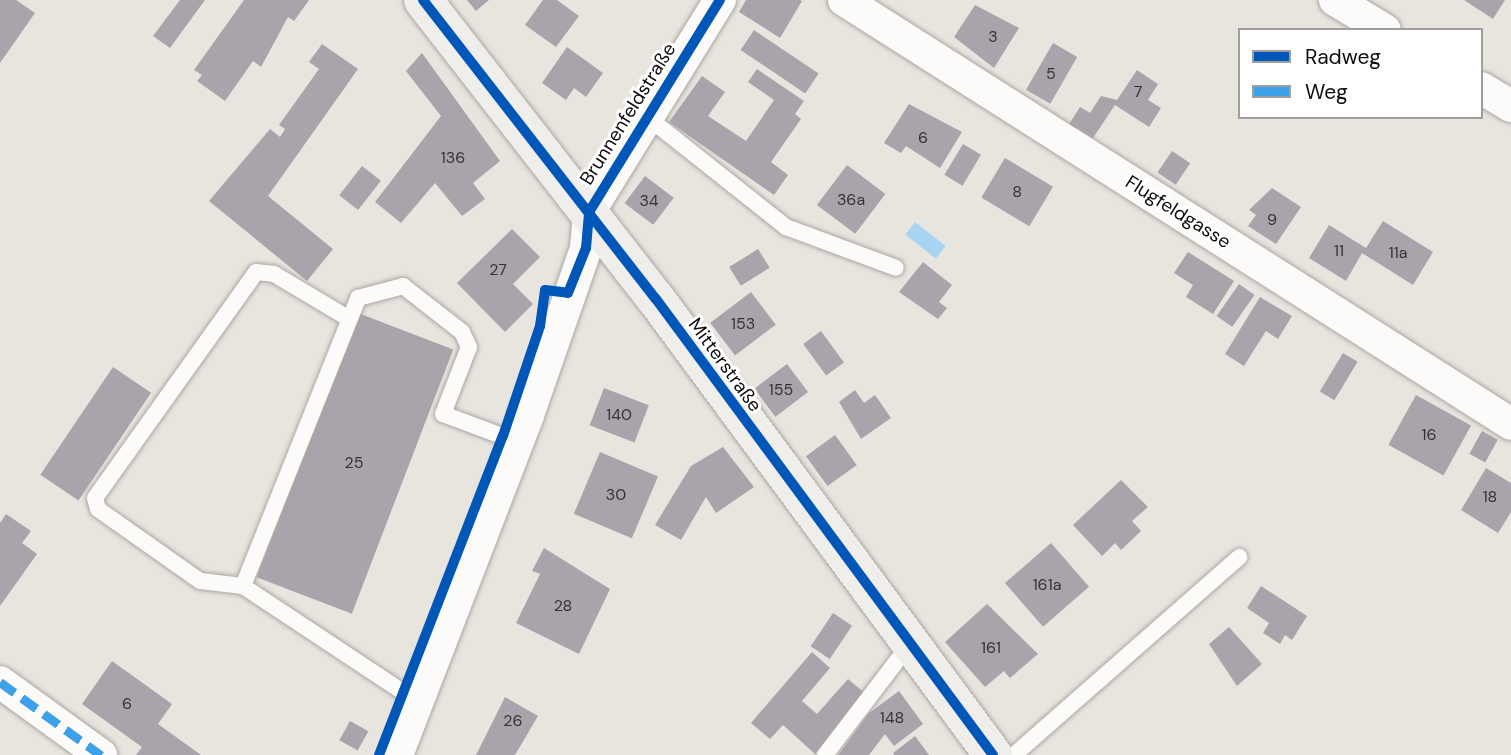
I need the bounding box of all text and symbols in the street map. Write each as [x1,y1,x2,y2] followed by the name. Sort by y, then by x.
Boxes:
[988,27,998,47] house number: 3
[1238,28,1483,119] legend
[575,39,681,189] street label: Brunnenfeldstraße
[1305,43,1381,71] text: Radweg
[1046,64,1056,84] house number: 5
[1305,78,1348,106] text: Weg
[1134,82,1142,102] house number: 7
[918,128,928,148] house number: 6
[441,148,465,168] house number: 136
[1121,171,1235,253] street label: Flugfeldgasse
[1012,182,1022,202] house number: 8
[837,190,865,210] house number: 36a
[639,191,659,211] house number: 34
[1267,210,1277,230] house number: 9
[1334,241,1344,261] house number: 11
[1389,243,1407,263] house number: 11a
[489,260,507,280] house number: 27
[683,314,767,416] street label: Mitterstraße
[731,314,755,334] house number: 153
[769,380,793,400] house number: 155
[606,405,632,425] house number: 140
[1421,425,1437,445] house number: 16
[345,453,363,473] house number: 25
[606,485,626,505] house number: 30
[1483,487,1497,507] house number: 18
[1033,575,1061,595] house number: 161a
[554,596,572,616] house number: 28
[981,638,1001,658] house number: 161
[122,694,132,714] house number: 6
[880,708,904,728] house number: 148
[503,711,523,731] house number: 26

